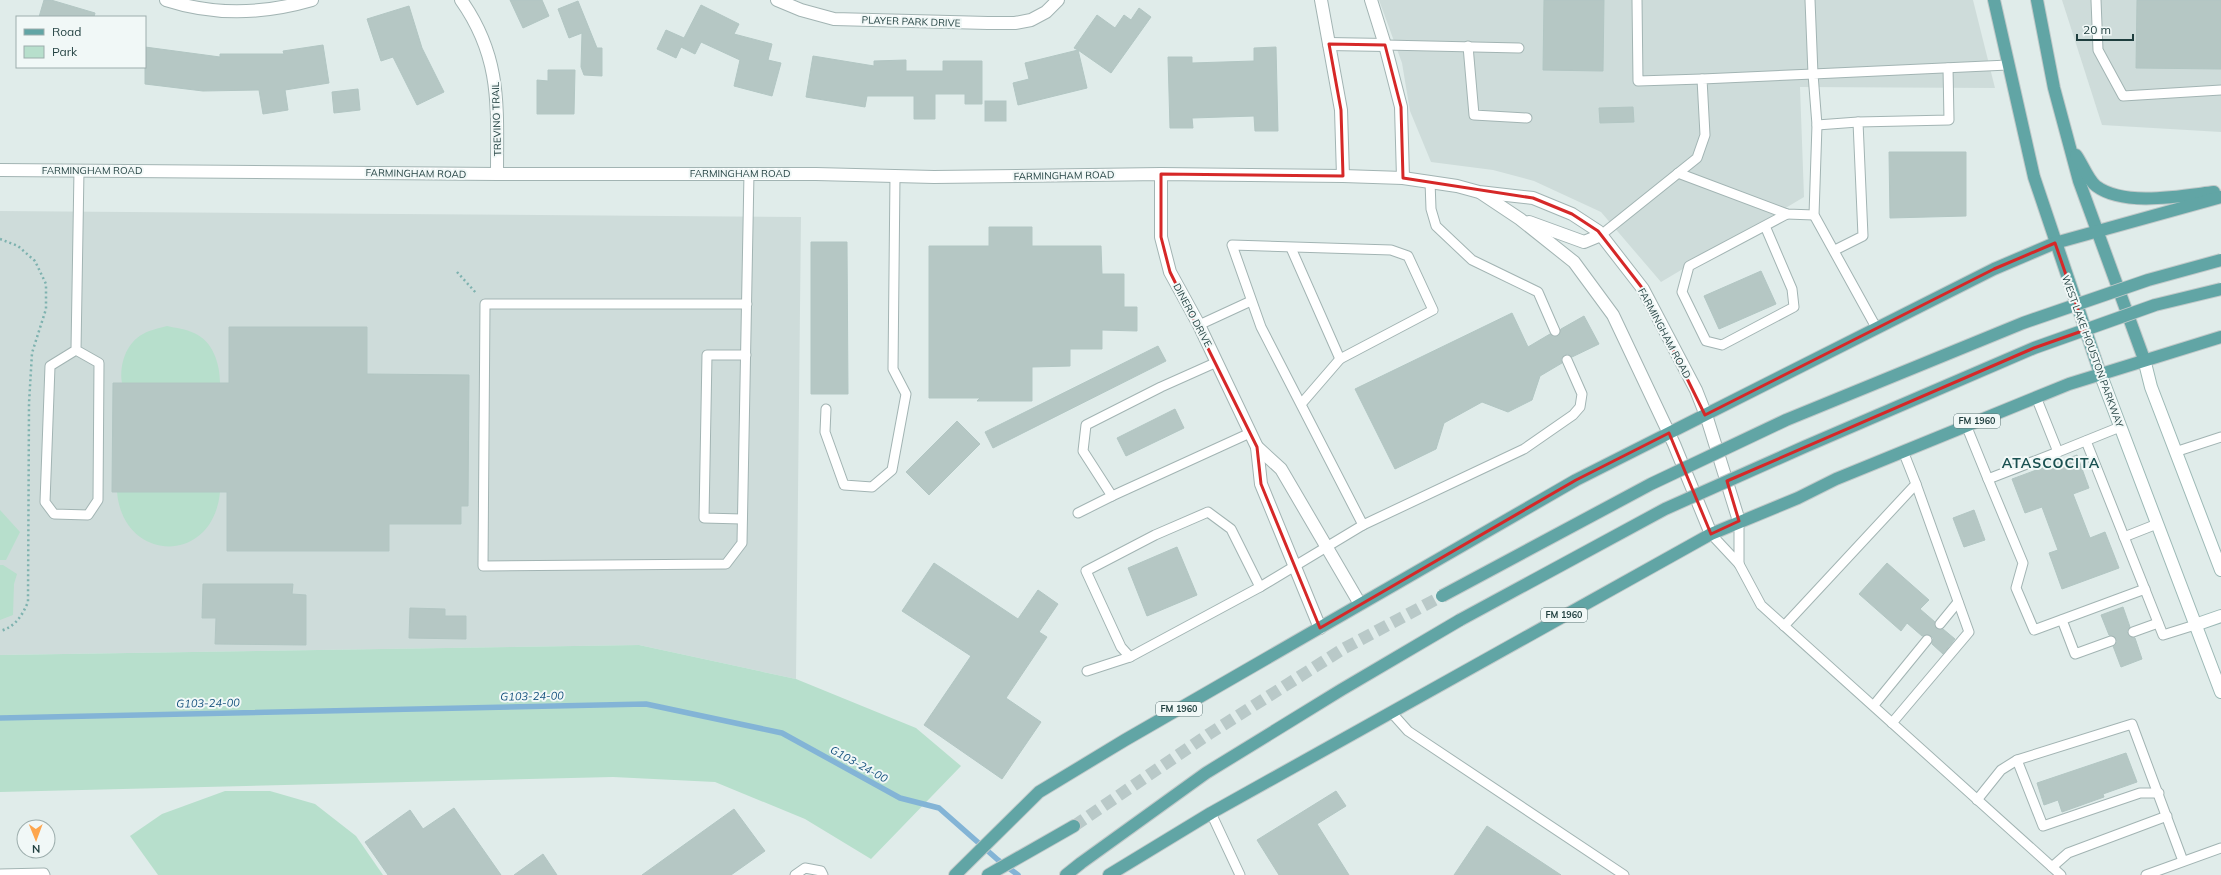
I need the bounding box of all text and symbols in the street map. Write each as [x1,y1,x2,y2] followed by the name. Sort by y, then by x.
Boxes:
[861,13,961,30] street label: PLAYER PARK DRIVE
[16,16,146,68] legend
[2077,16,2133,42] scale bar
[2083,22,2111,37] text: 20 m
[52,24,81,39] text: Road
[52,44,78,59] text: Park
[489,81,504,156] street label: TREVINO TRAIL
[42,164,142,177] street label: FARMINGHAM ROAD
[366,166,466,181] street label: FARMINGHAM ROAD
[690,167,790,180] street label: FARMINGHAM ROAD
[1014,168,1114,183] street label: FARMINGHAM ROAD
[2059,273,2126,430] street label: WEST LAKE HOUSTON PARKWAY
[1170,281,1215,349] street label: DINERO DRIVE
[1635,286,1694,381] street label: FARMINGHAM ROAD
[1954,414,2000,428] road number: FM 1960
[2002,454,2100,472] district label: ATASCOCITA
[1541,608,1587,622] road number: FM 1960
[500,688,564,704] water label: G103-24-00
[176,695,240,711] water label: G103-24-00
[1156,702,1202,716] road number: FM 1960
[828,742,891,786] water label: G103-24-00
[16,819,56,859] north arrow
[32,842,40,856] text: N

